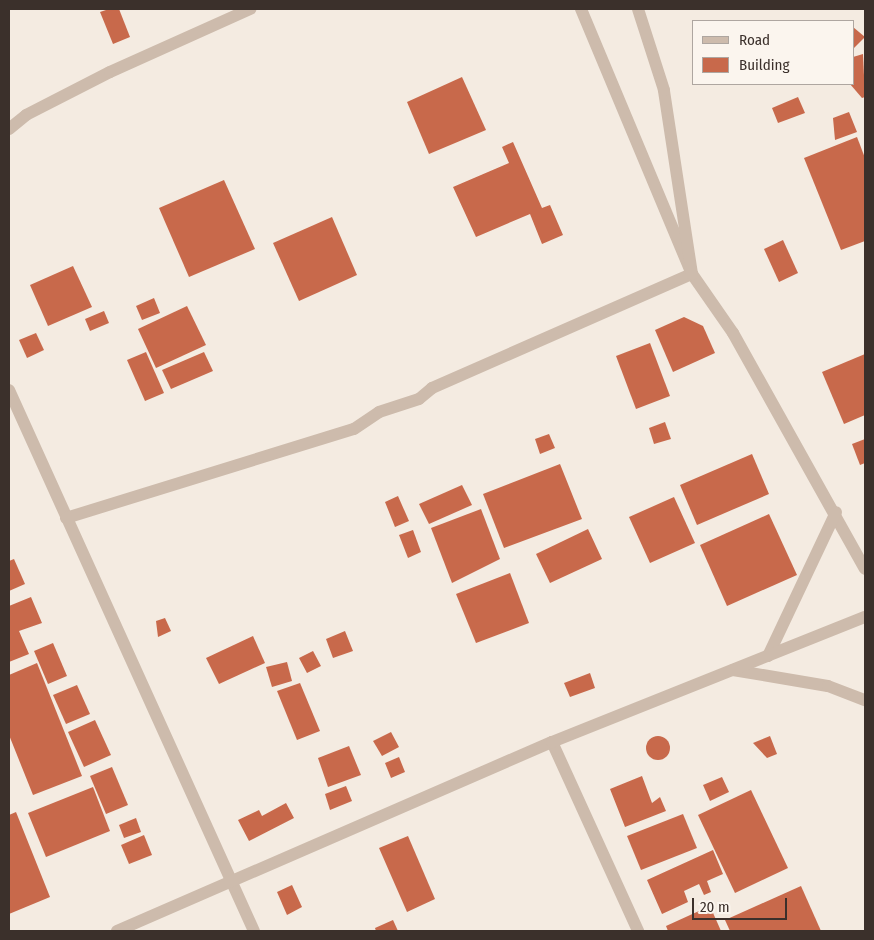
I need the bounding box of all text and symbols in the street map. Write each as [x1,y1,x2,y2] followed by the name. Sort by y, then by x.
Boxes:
[692,20,854,85] legend
[739,31,770,49] text: Road
[739,56,790,74] text: Building
[694,888,789,920] scale bar
[700,898,730,916] text: 20 m

